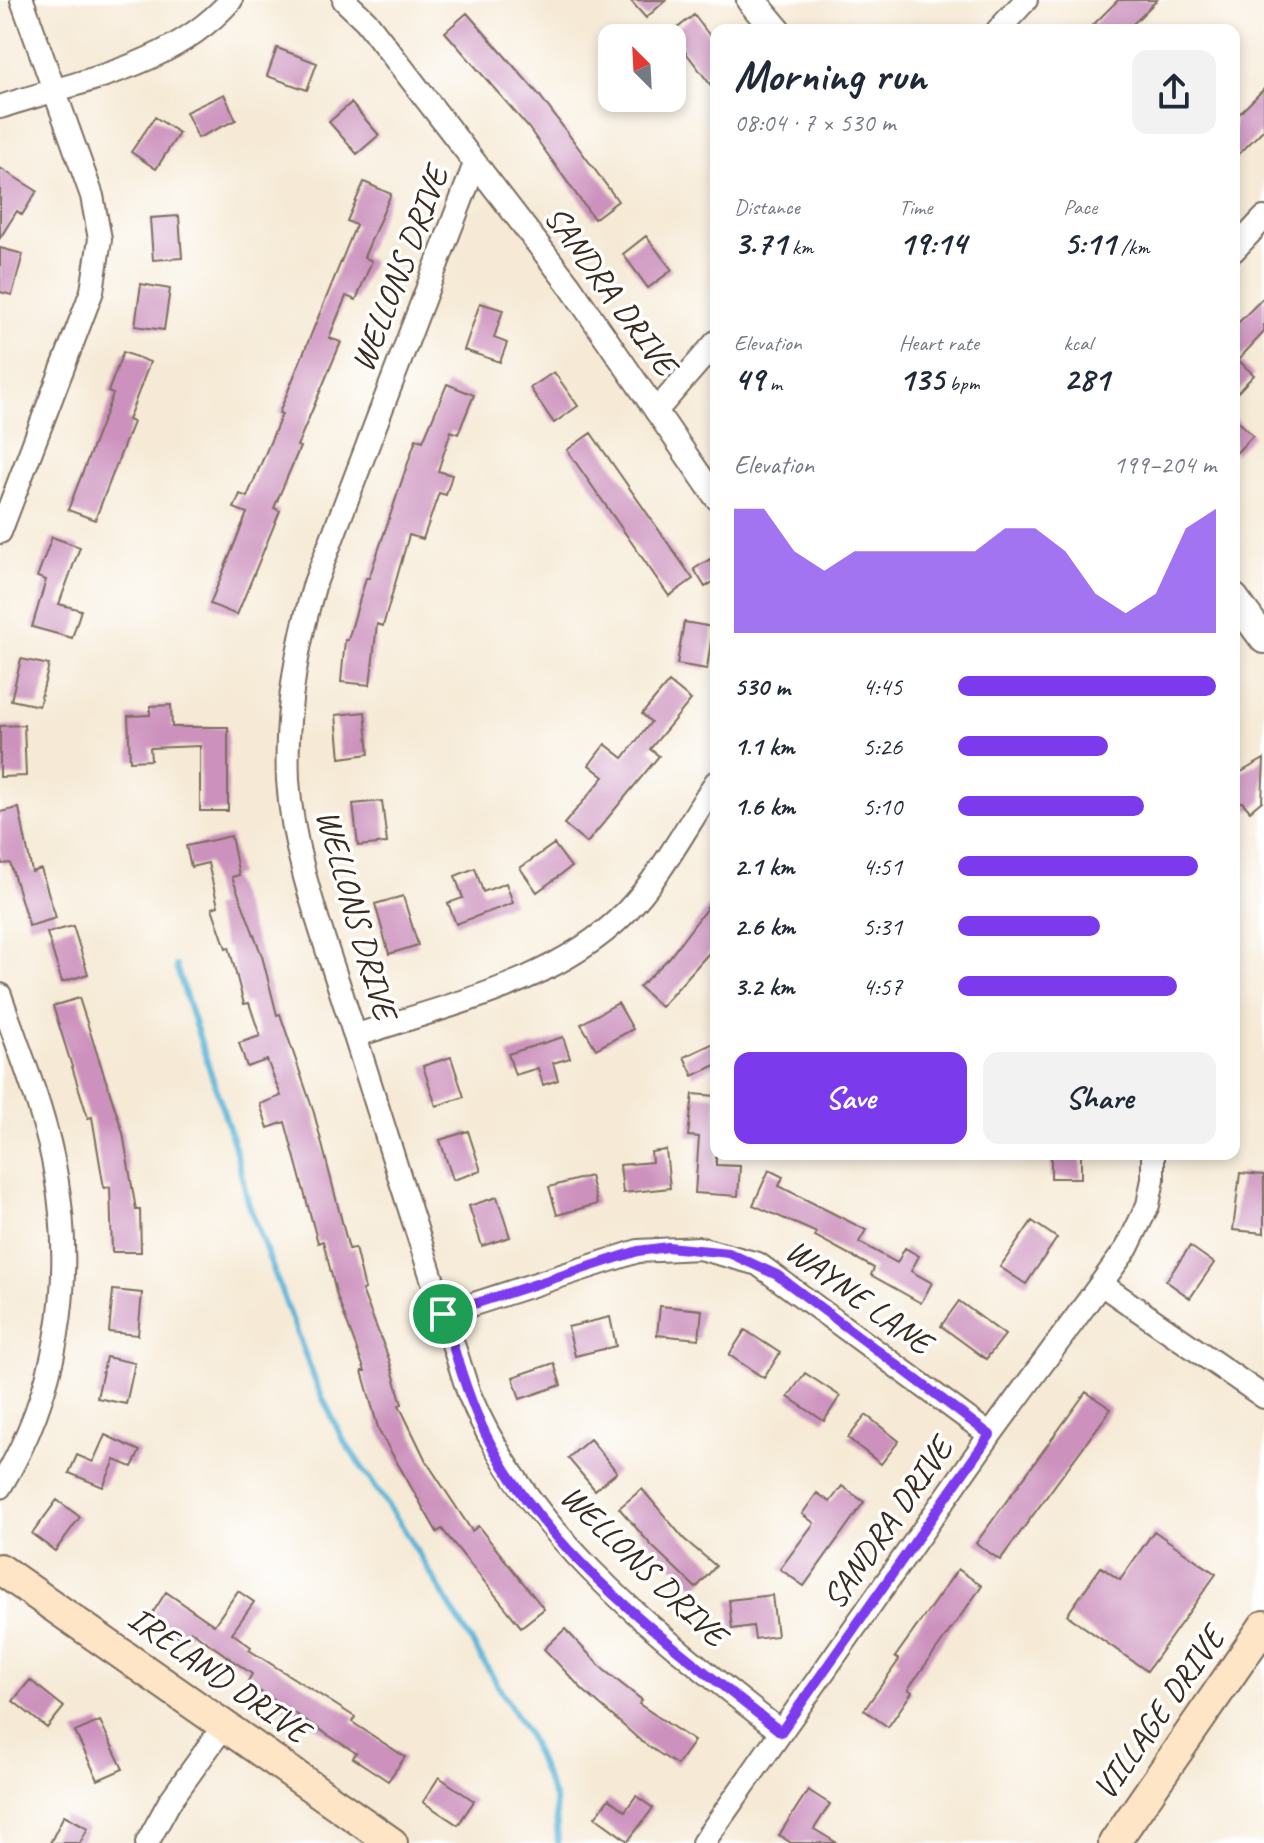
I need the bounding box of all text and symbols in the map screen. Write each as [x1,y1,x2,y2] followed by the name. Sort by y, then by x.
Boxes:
[598,24,686,112] north arrow
[598,24,686,112] map controls
[734,48,926,103] text: Morning run
[1132,50,1216,134] button: share
[734,106,895,139] text: 08:04 · 7 × 530 m
[340,157,459,377] street label: WELLONS DRIVE
[734,193,800,221] text: Distance
[899,193,932,221] text: Time
[1063,193,1097,221] text: Pace
[535,197,689,386] street label: SANDRA DRIVE
[734,221,787,264] text: 3.71
[899,221,966,264] text: 19:14
[1063,221,1115,264] text: 5:11
[787,233,813,261] text: km
[1115,233,1150,261] text: /km
[734,329,802,357] text: Elevation
[899,329,979,357] text: Heart rate
[1063,329,1092,357] text: kcal
[734,357,764,400] text: 49
[899,357,944,400] text: 135
[1063,357,1109,400] text: 281
[764,369,782,397] text: m
[944,369,980,397] text: bpm
[734,448,814,481] text: Elevation
[1113,448,1216,481] text: 199–204 m
[734,670,790,703] text: 530 m
[862,670,902,703] text: 4:45
[734,730,794,763] text: 1.1 km
[862,730,902,763] text: 5:26
[734,790,795,823] text: 1.6 km
[862,790,902,823] text: 5:10
[307,804,408,1027] street label: WELLONS DRIVE
[734,850,794,883] text: 2.1 km
[862,850,902,883] text: 4:51
[734,910,795,943] text: 2.6 km
[862,910,902,943] text: 5:31
[734,970,794,1003] text: 3.2 km
[862,970,902,1003] text: 4:57
[734,1052,967,1144] button: Save
[983,1052,1216,1144] button: Share
[778,1229,944,1366] street label: WAYNE LANE
[409,1280,477,1348] pin
[421,1292,465,1336] icon: arrive
[812,1426,964,1617] street label: SANDRA DRIVE
[552,1475,739,1658] street label: WELLONS DRIVE
[120,1596,321,1755] street label: IRELAND DRIVE
[1083,1615,1236,1808] street label: VILLAGE DRIVE

